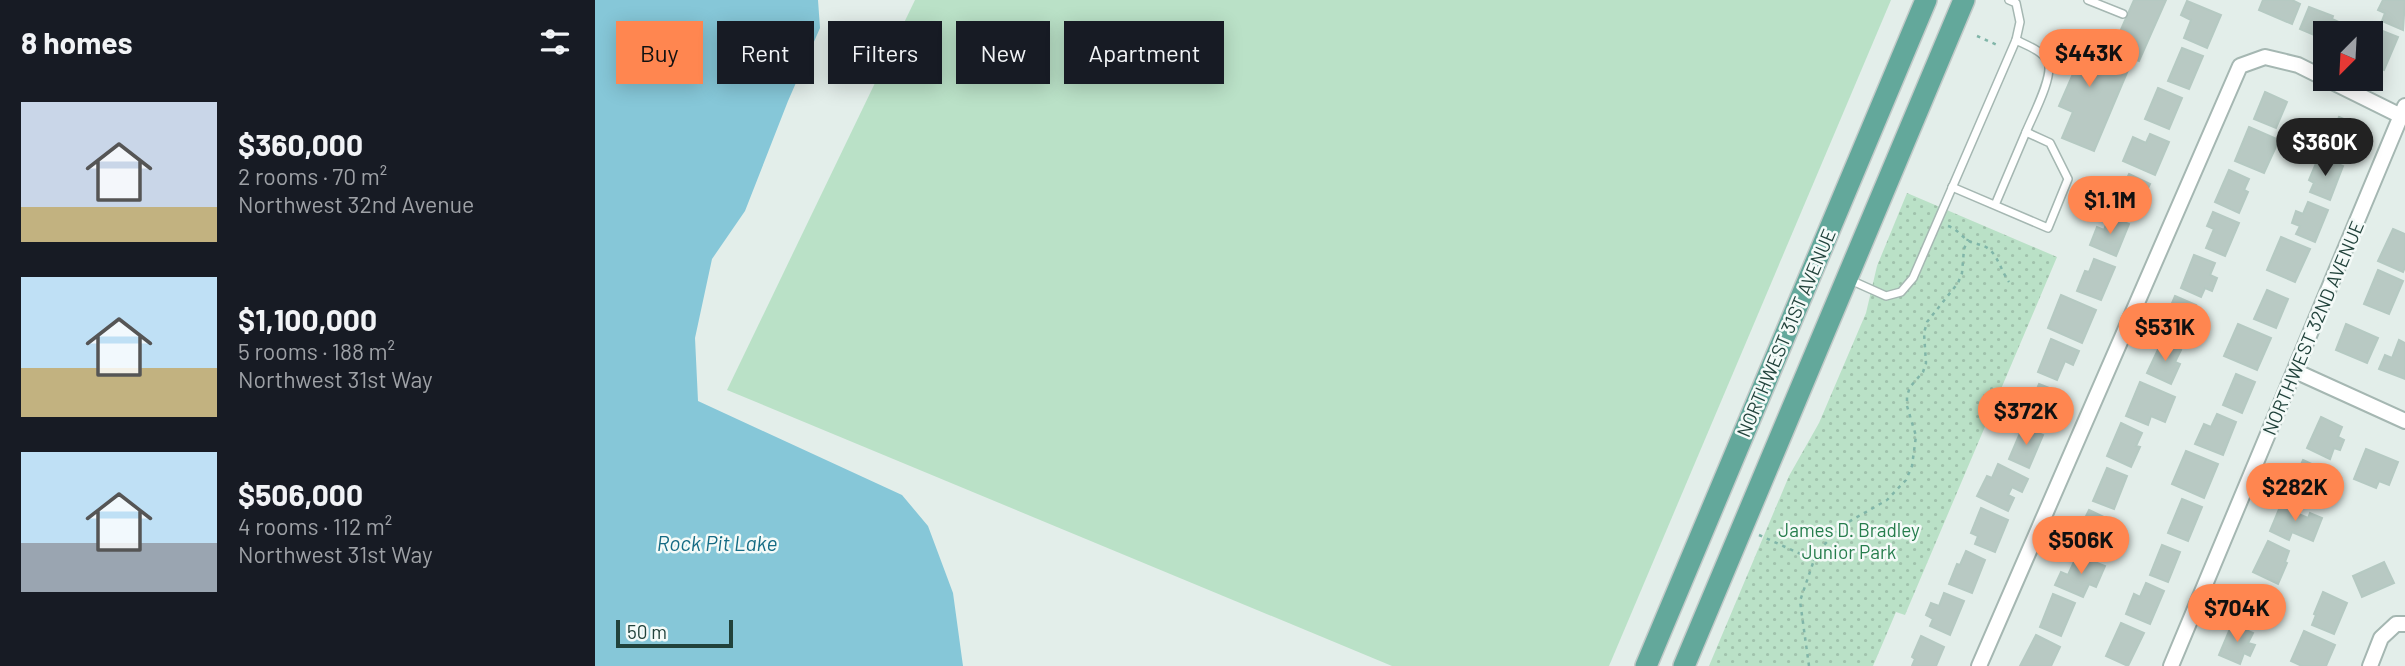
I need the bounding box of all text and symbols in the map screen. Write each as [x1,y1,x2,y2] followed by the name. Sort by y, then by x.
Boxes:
[616,21,703,84] chip: Buy
[717,21,814,84] chip: Rent
[828,21,942,84] chip: Filters
[956,21,1050,84] chip: New
[1064,21,1224,84] chip: Apartment
[2313,21,2383,91] north arrow
[2313,21,2383,91] map controls
[536,23,574,61] icon: filters
[21,24,132,60] text: 8 homes
[2040,29,2138,89] pin: $443K
[2055,38,2123,66] text: $443K
[2276,118,2374,178] pin: $360K
[238,126,363,162] text: $360,000
[2292,127,2358,155] text: $360K
[77,130,161,214] icon: home
[238,162,387,190] text: 2 rooms · 70 m²
[2061,176,2159,236] pin: $1.1M
[2084,185,2136,213] text: $1.1M
[238,190,474,218] text: Northwest 32nd Avenue
[2257,217,2368,438] street label: NORTHWEST 32ND AVENUE
[1731,225,1840,440] street label: NORTHWEST 31ST AVENUE
[238,301,377,337] text: $1,100,000
[2116,304,2214,363] pin: $531K
[77,305,161,389] icon: home
[2135,312,2195,340] text: $531K
[238,337,395,365] text: 5 rooms · 188 m²
[238,365,433,393] text: Northwest 31st Way
[1977,388,2075,447] pin: $372K
[1994,396,2058,424] text: $372K
[2246,463,2344,523] pin: $282K
[2262,472,2328,500] text: $282K
[238,476,363,512] text: $506,000
[77,480,161,564] icon: home
[238,512,392,540] text: 4 rooms · 112 m²
[2032,516,2130,576] pin: $506K
[1778,518,1920,563] park label: James D. Bradley Junior Park
[2048,525,2114,553] text: $506K
[657,530,777,555] water label: Rock Pit Lake
[238,540,433,568] text: Northwest 31st Way
[2188,584,2286,644] pin: $704K
[2204,593,2270,621] text: $704K
[616,617,733,649] scale bar
[627,620,667,643] text: 50 m

